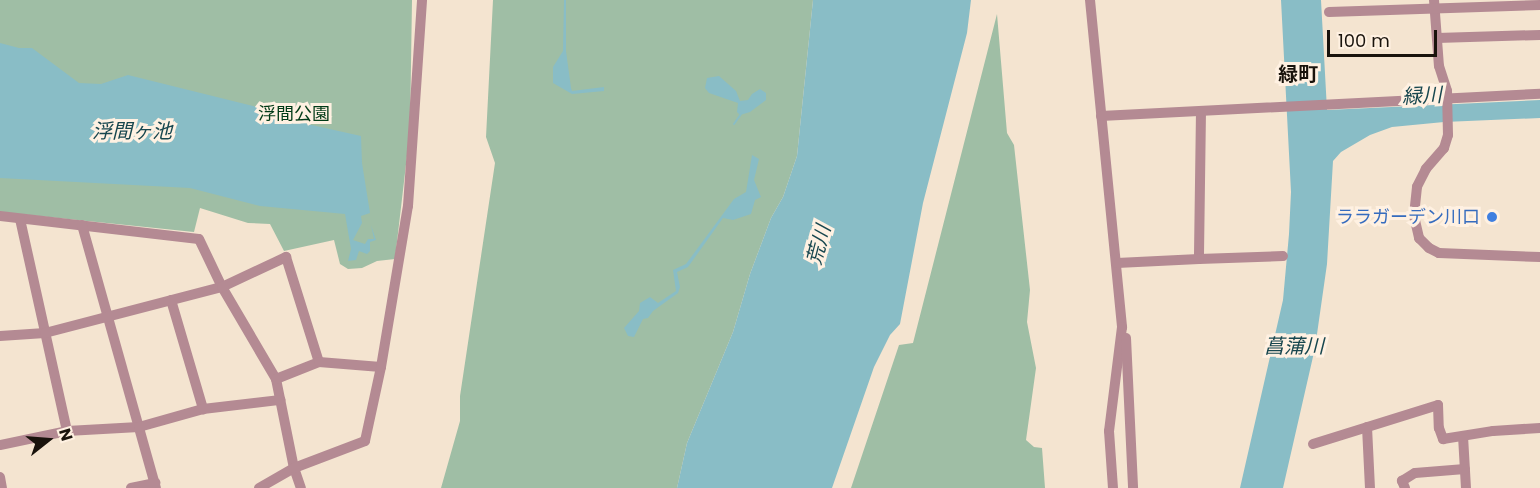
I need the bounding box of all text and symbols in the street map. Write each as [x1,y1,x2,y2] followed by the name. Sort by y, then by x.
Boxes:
[1330,18,1440,56] scale bar
[1338,28,1390,53] text: 100 m
[1278,62,1318,86] district label: 緑町
[1401,83,1443,109] water label: 緑川
[258,103,330,125] park label: 浮間公園
[92,119,172,143] water label: 浮間ヶ池
[1336,206,1480,228] place label: ララガーデン川口
[1485,210,1499,224] marker: ララガーデン川口
[802,223,836,267] water label: 荒川
[1264,334,1324,358] water label: 菖蒲川
[18,410,78,470] north arrow
[53,425,78,444] text: N

